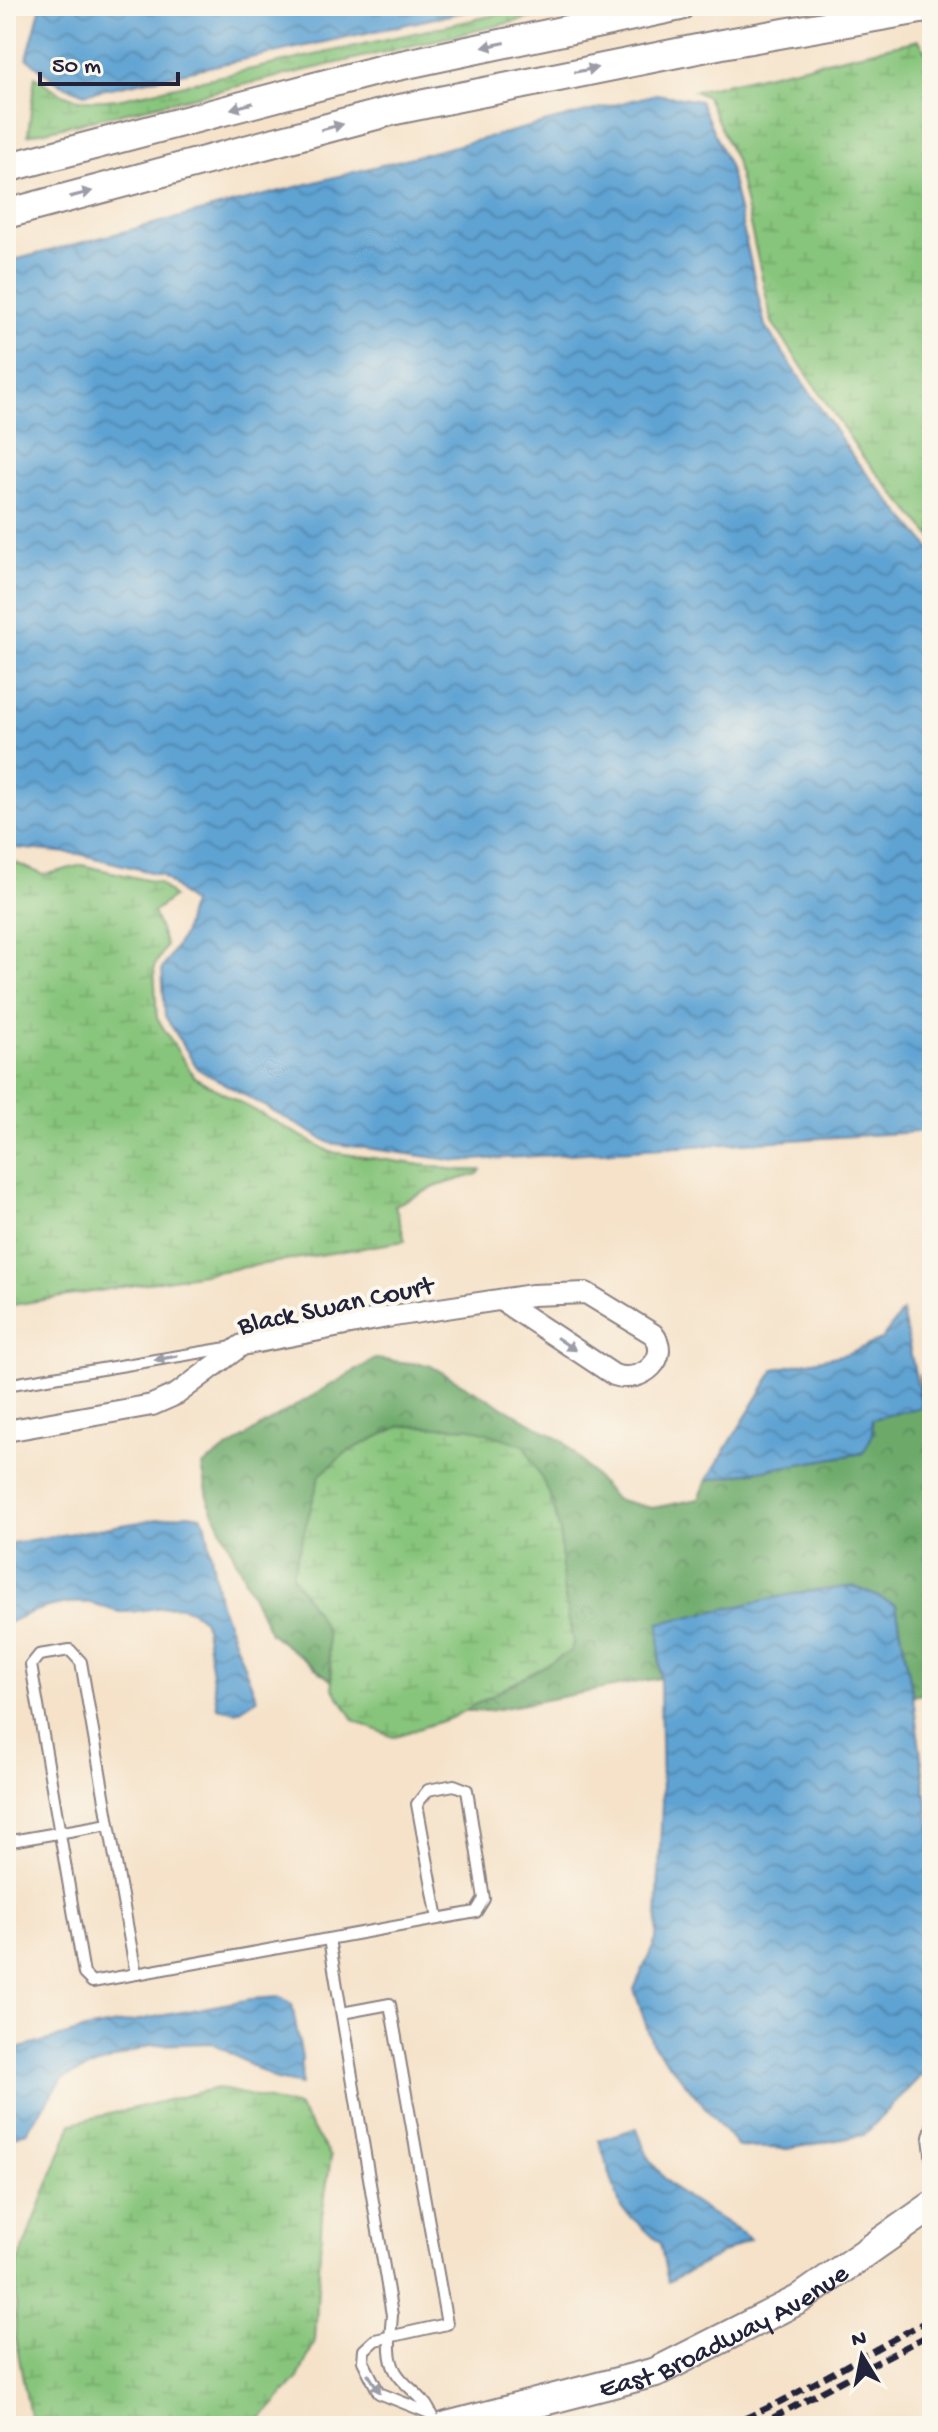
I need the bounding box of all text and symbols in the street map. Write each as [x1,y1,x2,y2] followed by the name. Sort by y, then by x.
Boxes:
[40,36,178,86] scale bar
[482,39,507,52] one-way arrow
[52,53,101,82] text: 50 m
[574,63,599,75] one-way arrow
[229,100,253,113] one-way arrow
[320,120,345,132] one-way arrow
[70,187,94,200] one-way arrow
[234,1270,439,1344] street label: Black Swan Court
[556,1336,577,1351] one-way arrow
[153,1352,178,1365] one-way arrow
[596,2258,856,2407] street label: East Broadway Avenue
[822,2316,902,2396] north arrow
[850,2326,869,2354] text: N
[367,2372,382,2393] one-way arrow

